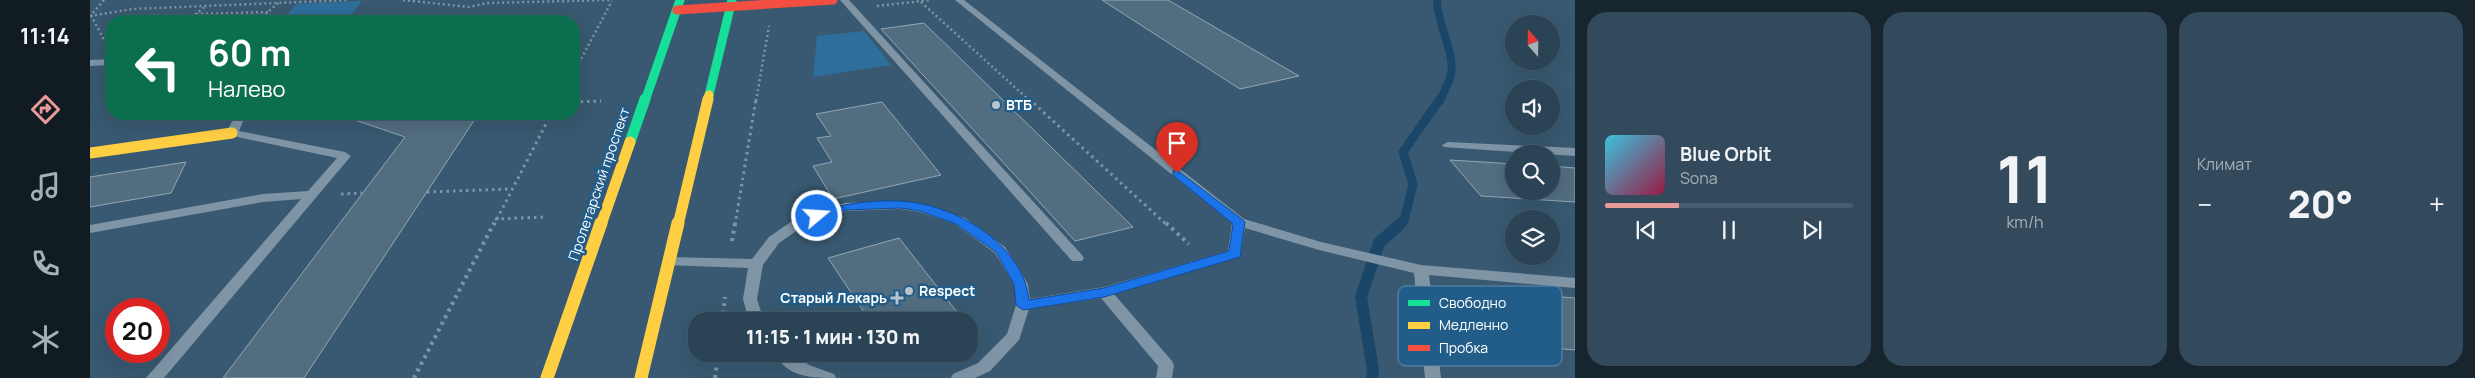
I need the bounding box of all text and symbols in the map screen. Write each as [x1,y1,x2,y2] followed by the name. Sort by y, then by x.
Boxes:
[1505,15,1560,70] north arrow
[1505,15,1560,265] map controls
[20,21,70,51] text: 11:14
[208,29,291,77] text: 60 m
[125,35,190,100] icon: left
[208,74,286,104] text: Налево
[1505,80,1560,135] button: sound
[28,92,63,127] icon: directions
[1006,95,1032,114] place label: ВТБ
[990,99,1002,111] marker: ВТБ
[563,105,634,263] street label: Пролетарский проспект
[1156,122,1198,173] pin
[1163,129,1191,157] icon: arrive
[1997,134,2053,223] text: 11
[1680,141,1772,167] text: Blue Orbit
[1505,145,1560,200] button: search
[2197,153,2252,175] text: Климат
[1680,167,1718,189] text: Sona
[28,169,63,204] icon: music
[2288,177,2353,229] text: 20°
[2197,185,2212,223] text: −
[2429,185,2445,223] text: +
[790,189,842,241] position arrow
[1505,210,1560,265] button: layers
[2006,211,2044,233] text: km/h
[1632,216,1660,244] icon: previous
[1715,216,1743,244] icon: pause
[1798,216,1826,244] icon: next
[28,246,63,281] icon: phone
[919,281,975,300] place label: Respect
[903,285,915,297] marker: Respect
[1398,286,1562,366] legend
[780,288,887,307] place label: Старый Лекарь
[891,292,903,304] marker: Старый Лекарь
[1439,293,1506,312] text: Свободно
[105,298,170,363] speed limit sign: 20
[1439,315,1508,334] text: Медленно
[28,322,63,357] icon: climate
[746,324,920,350] text: 11:15 · 1 мин · 130 m
[1439,338,1488,357] text: Пробка

